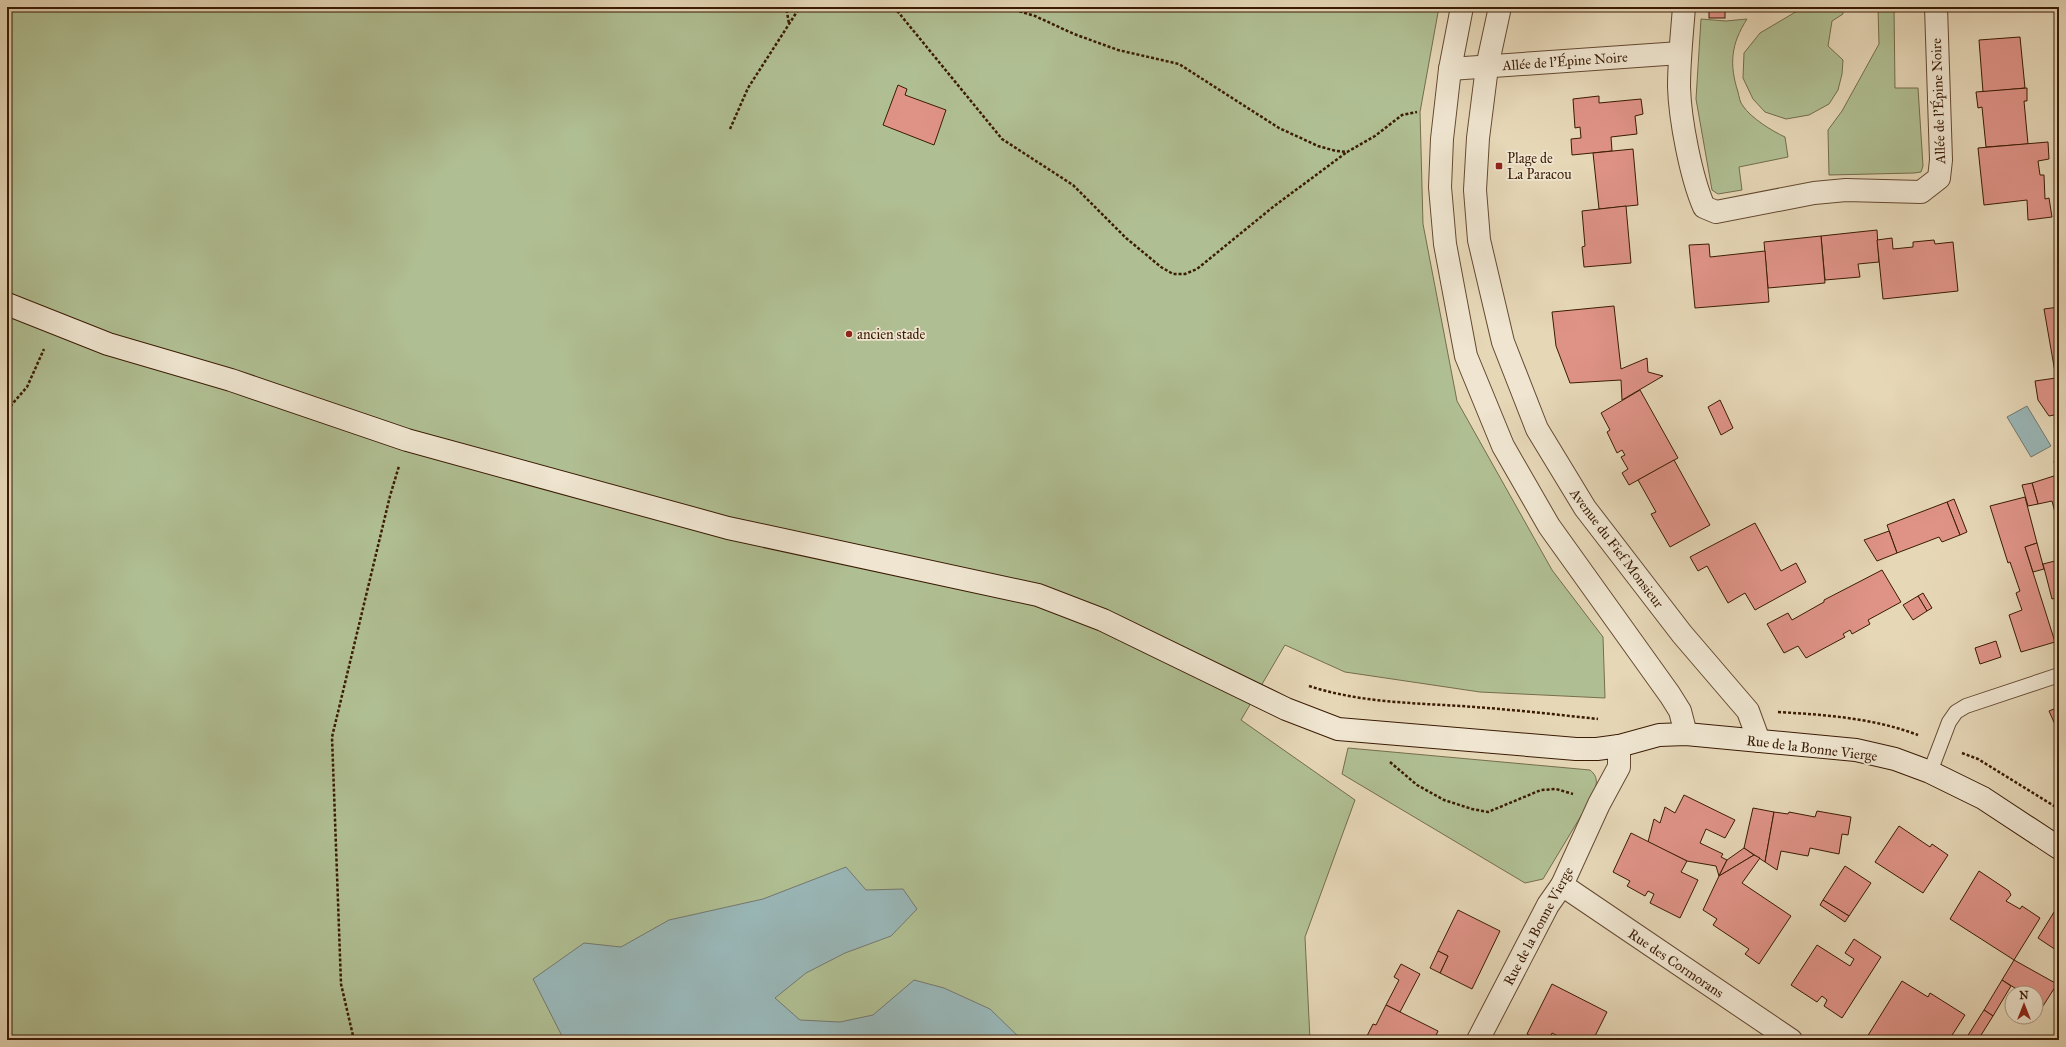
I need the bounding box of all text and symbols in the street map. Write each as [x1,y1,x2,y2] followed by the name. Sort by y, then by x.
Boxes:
[1926,38,1949,165] street label: Allée de l'Épine Noire
[1501,47,1628,74] street label: Allée de l'Épine Noire
[1507,150,1572,183] place label: Plage de La Paracou
[1494,161,1504,171] marker: Plage de La Paracou
[857,326,926,343] place label: ancien stade
[844,329,854,339] marker: ancien stade
[1565,484,1668,612] street label: Avenue du Fief Monsieur
[1745,732,1879,765] street label: Rue de la Bonne Vierge
[1500,864,1577,988] street label: Rue de la Bonne Vierge
[1625,925,1727,1002] street label: Rue des Cormorans
[2004,985,2044,1025] north arrow
[2019,989,2029,1002] text: N

